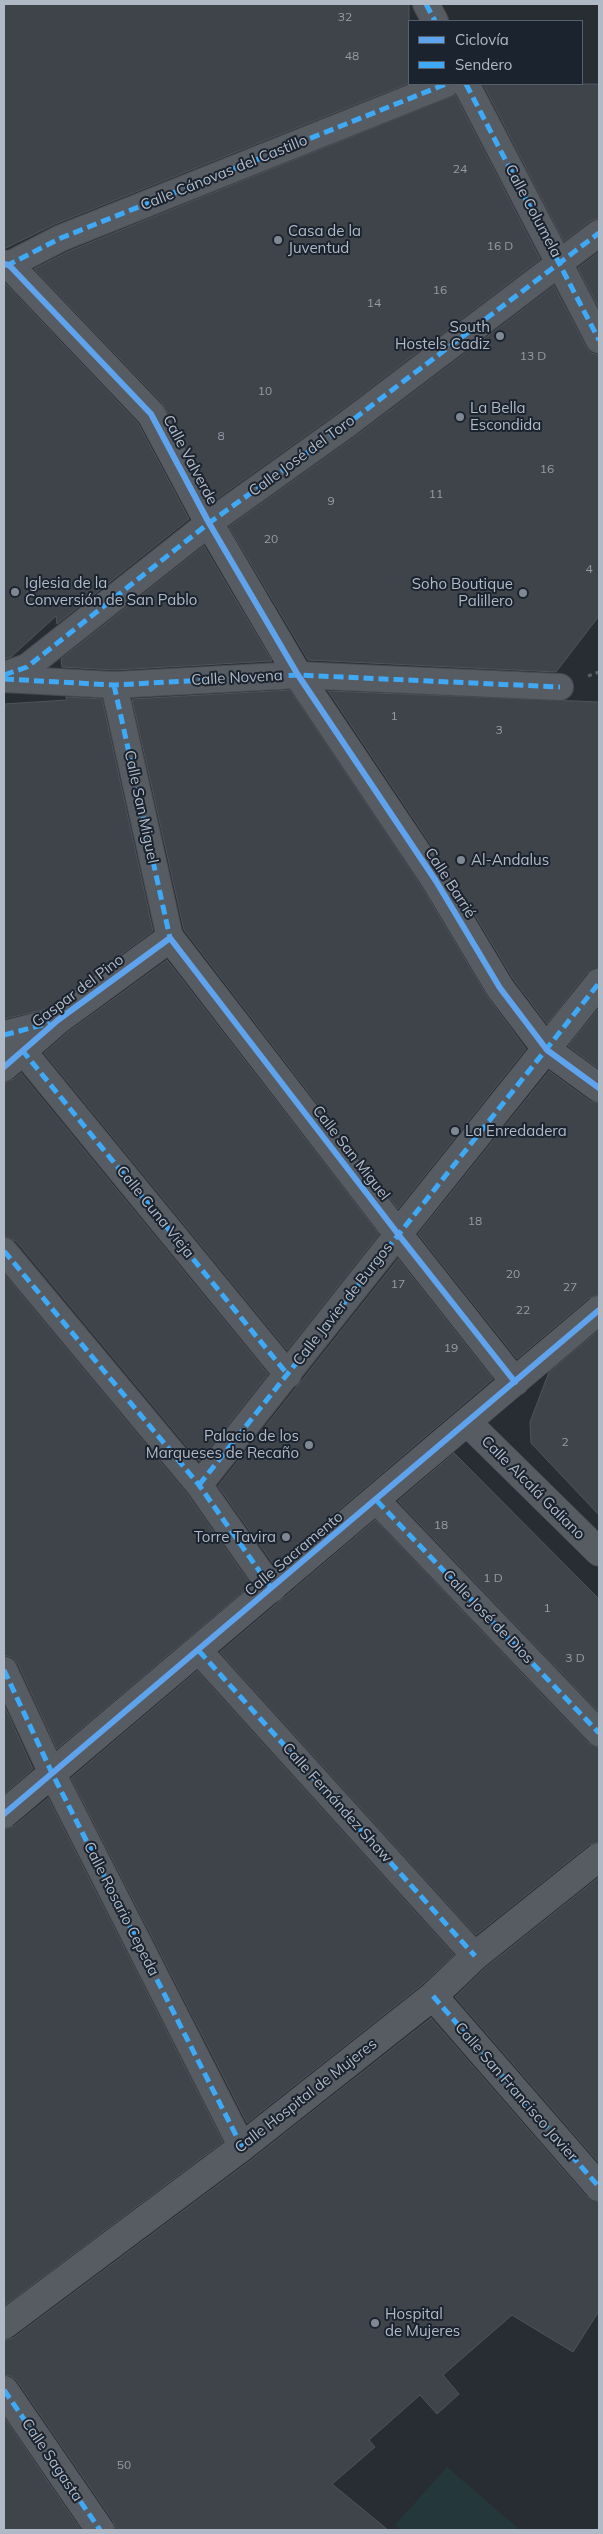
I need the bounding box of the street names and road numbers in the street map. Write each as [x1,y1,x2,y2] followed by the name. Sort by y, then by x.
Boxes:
[138,131,310,215] street label: Calle Cánovas del Castillo
[501,161,565,261] street label: Calle Columela
[159,412,221,508] street label: Calle Valverde
[246,412,358,500] street label: Calle José del Toro
[191,667,283,689] street label: Calle Novena
[120,749,162,865] street label: Calle San Miguel
[421,845,479,921] street label: Calle Barrié
[29,951,127,1031] street label: Gaspar del Pino
[308,1102,394,1204] street label: Calle San Miguel
[112,1162,198,1262] street label: Calle Cuna Vieja
[289,1239,397,1369] street label: Calle Javier de Burgos
[477,1432,589,1544] street label: Calle Alcalá Galiano
[241,1508,347,1600] street label: Calle Sacramento
[439,1566,537,1668] street label: Calle José de Dios
[278,1739,396,1867] street label: Calle Fernández Shaw
[79,1839,163,1979] street label: Calle Rosario Cepeda
[451,2019,581,2165] street label: Calle San Francisco Javier
[231,2035,381,2157] street label: Calle Hospital de Mujeres
[18,2415,86,2505] street label: Calle Sagasta

